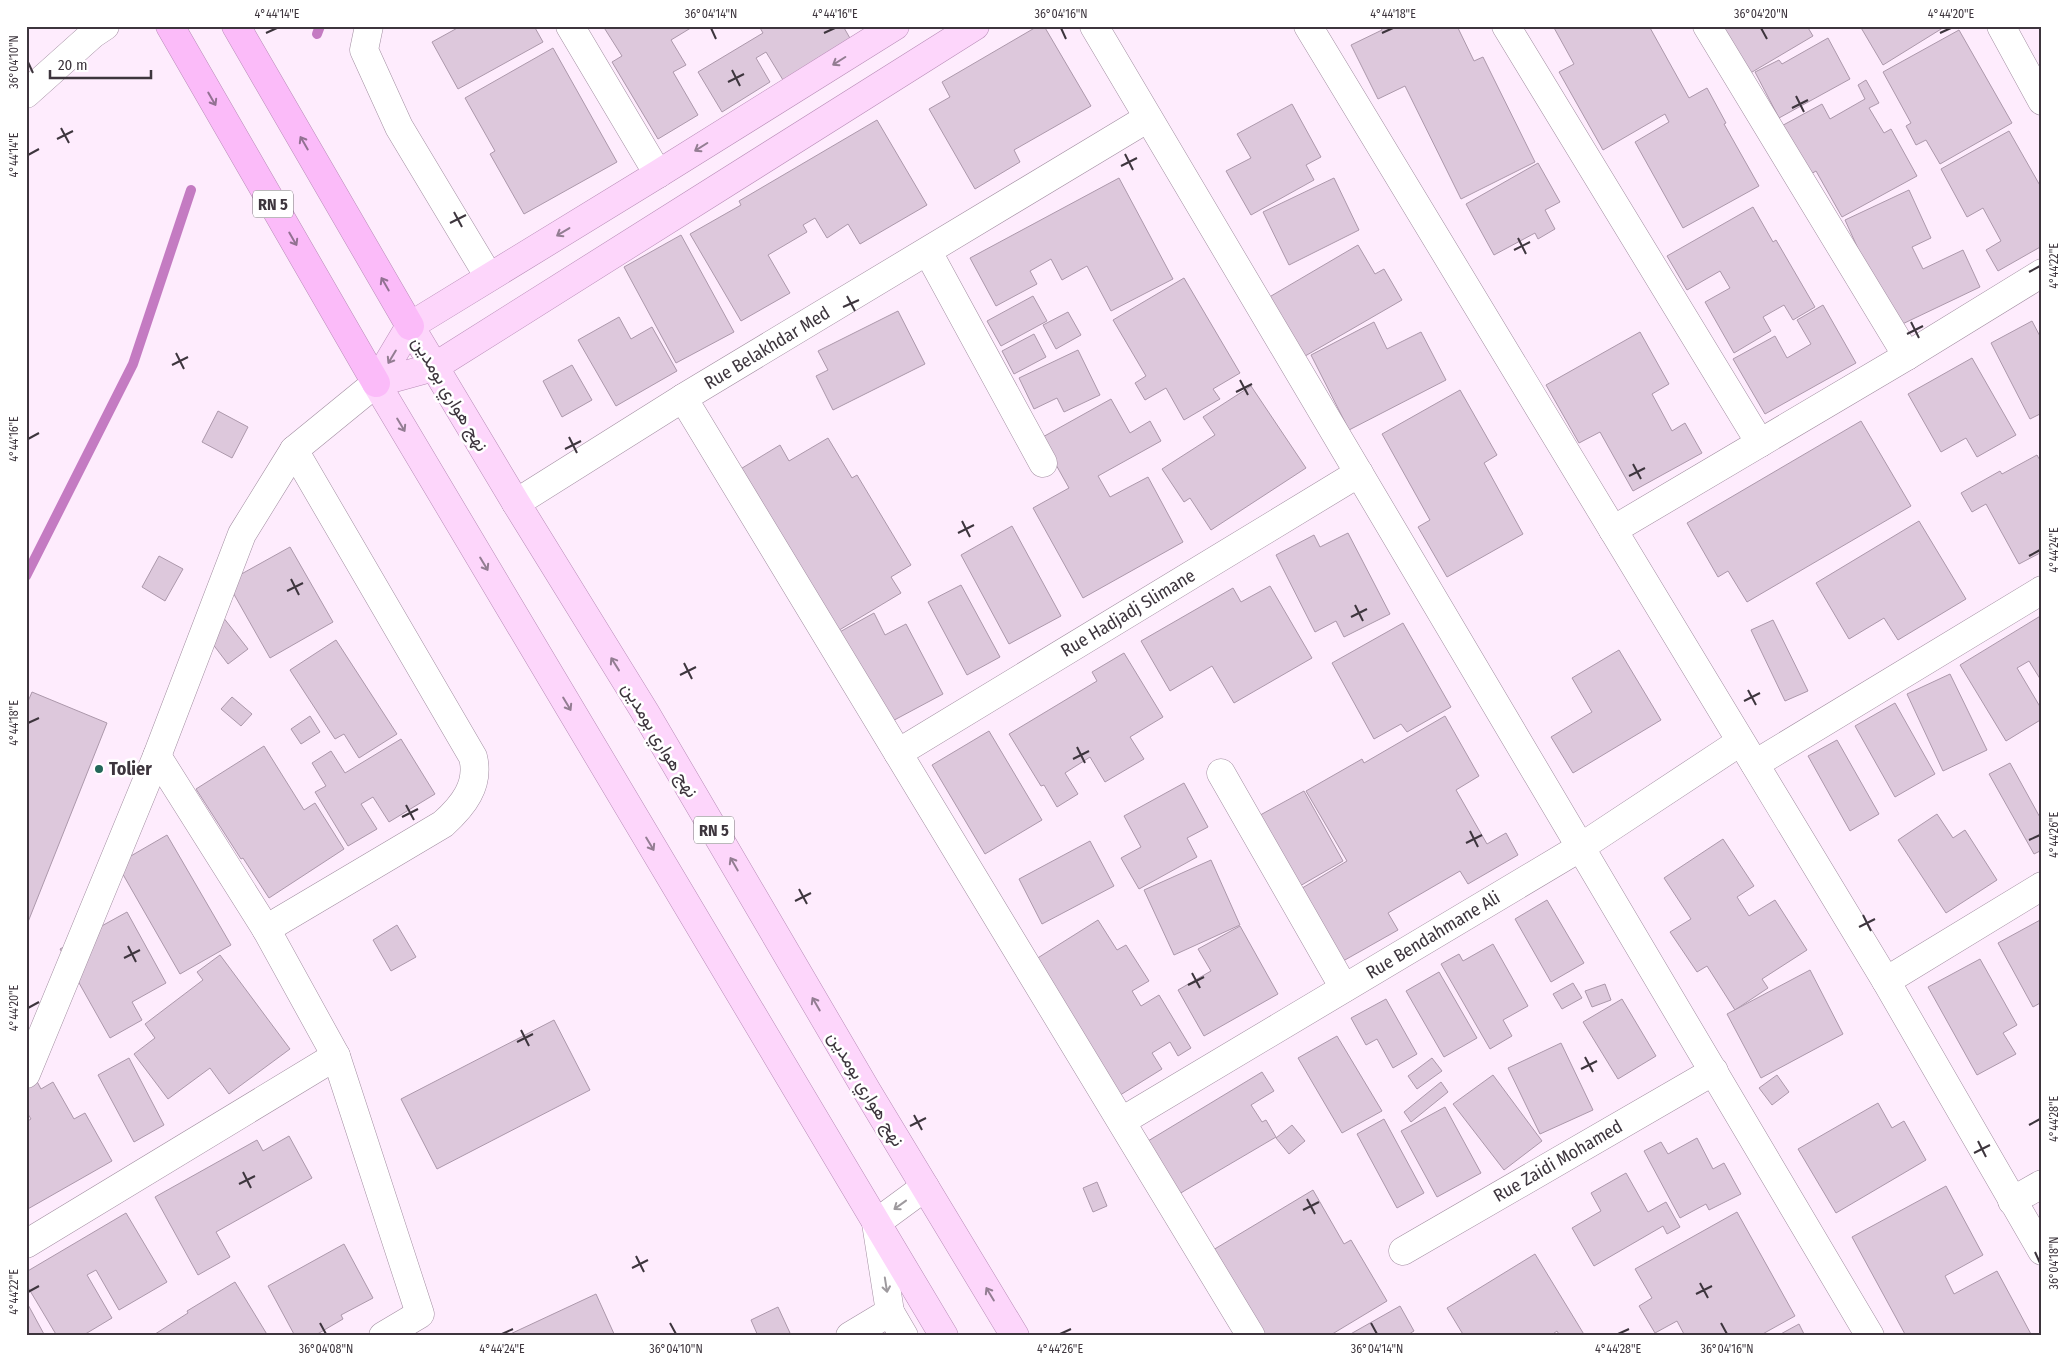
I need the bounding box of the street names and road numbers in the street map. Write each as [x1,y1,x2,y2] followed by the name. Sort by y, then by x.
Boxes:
[253,190,293,218] road number: RN 5
[700,302,834,394] street label: Rue Belakhdar Med
[404,333,493,458] street label: نهج هواري بومدين
[1057,564,1199,662] street label: Rue Hadjadj Slimane
[614,679,703,804] street label: نهج هواري بومدين
[694,816,734,844] road number: RN 5
[1362,886,1504,984] street label: Rue Bendahmane Ali
[820,1028,909,1153] street label: نهج هواري بومدين
[1490,1115,1626,1207] street label: Rue Zaidi Mohamed

